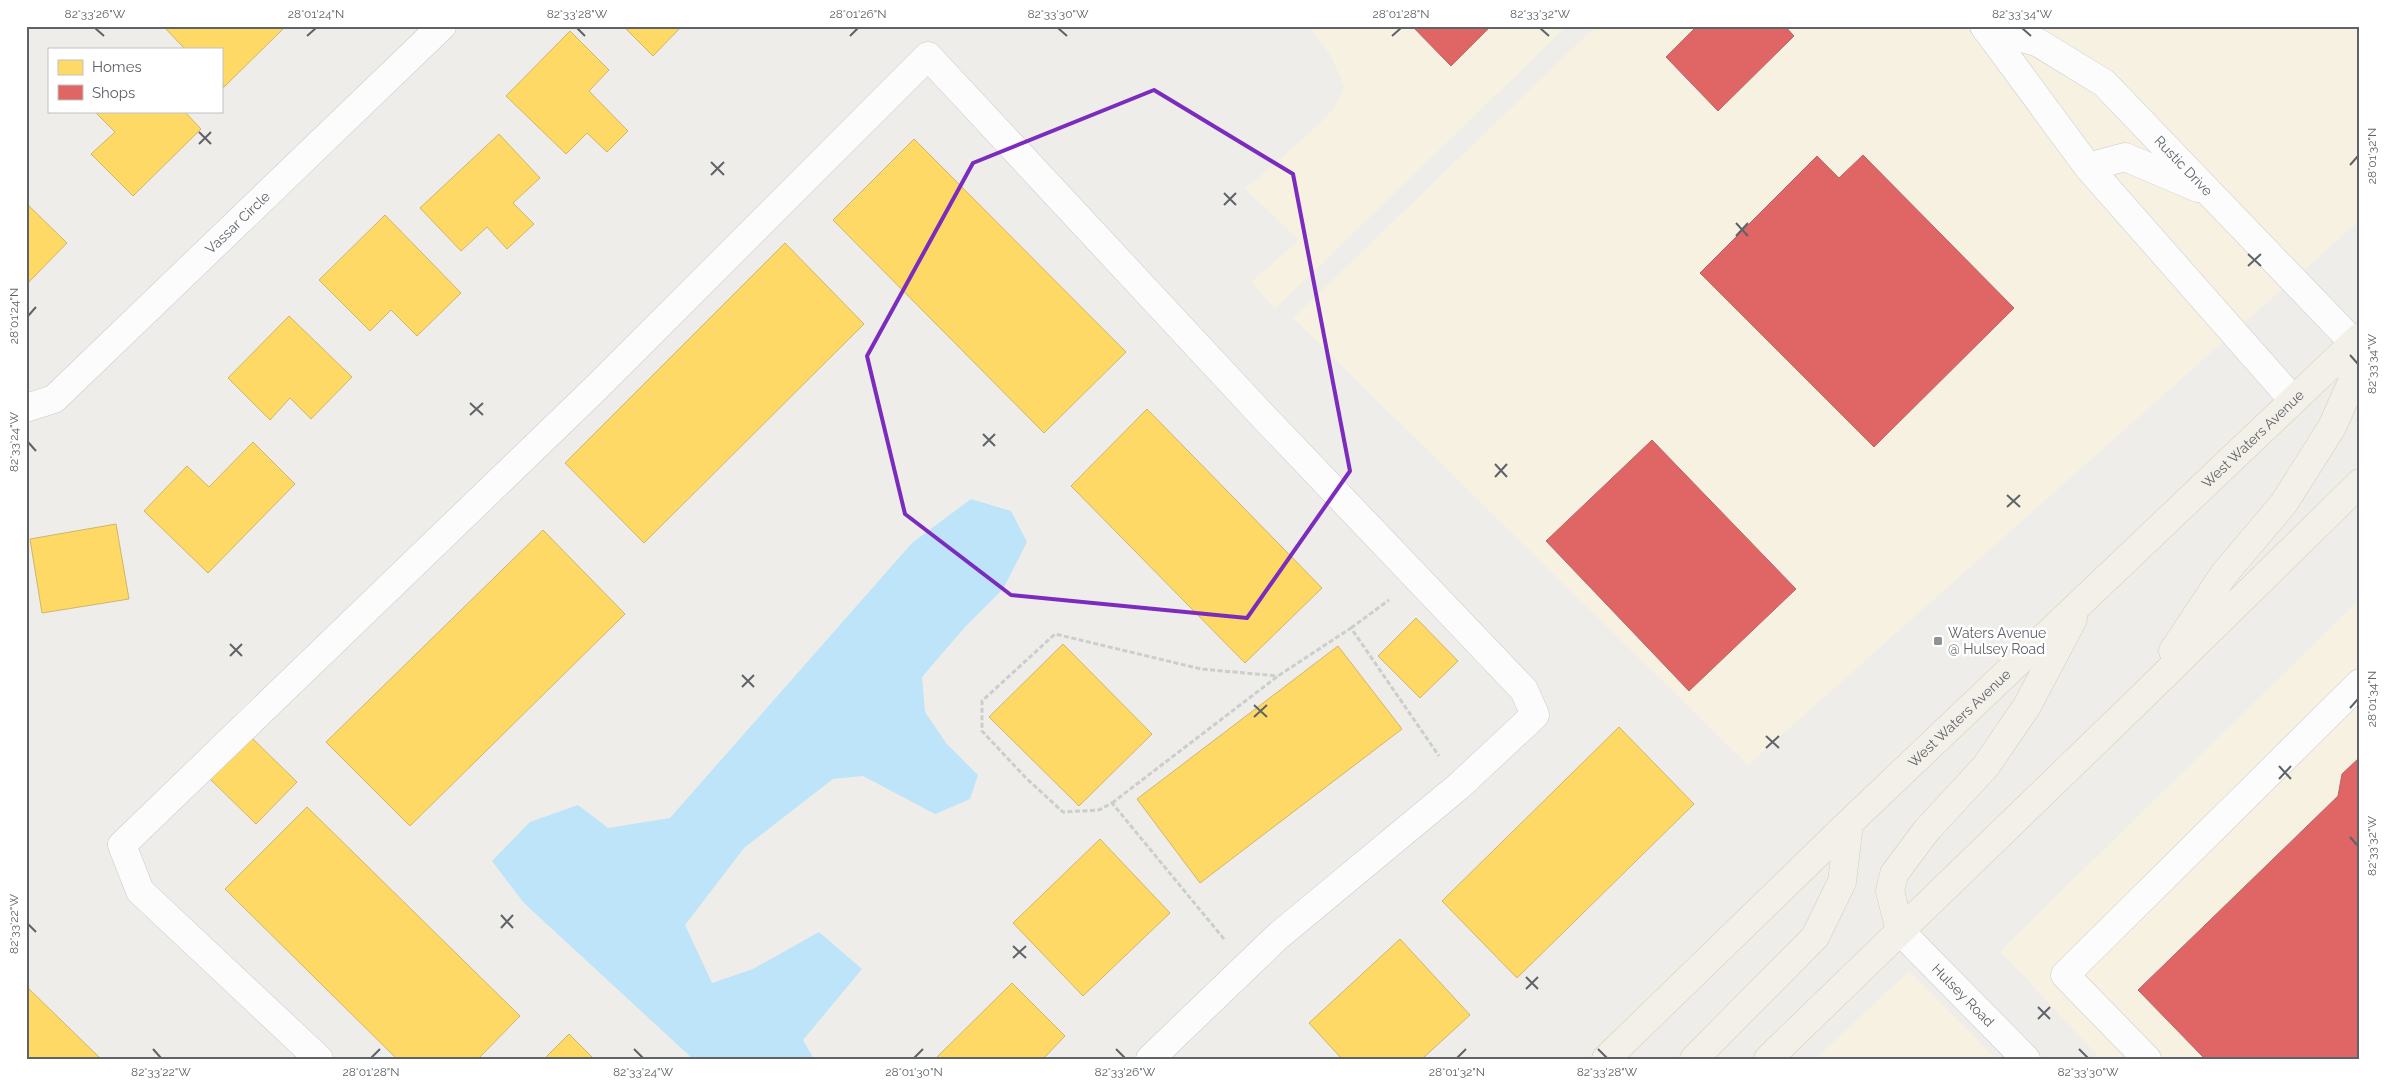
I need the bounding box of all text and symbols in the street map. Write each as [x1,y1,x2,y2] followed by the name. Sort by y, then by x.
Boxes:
[65,7,126,21] text: 82°33'26"W
[288,7,344,21] text: 28°01'24"N
[547,7,608,21] text: 82°33'28"W
[829,7,887,21] text: 28°01'26"N
[1028,7,1089,21] text: 82°33'30"W
[1372,7,1430,21] text: 28°01'28"N
[1510,7,1570,21] text: 82°33'32"W
[1992,7,2053,21] text: 82°33'34"W
[48,48,222,112] legend
[92,58,142,76] text: Homes
[92,84,135,102] text: Shops
[2365,128,2379,184] text: 28°01'32"N
[2151,133,2216,199] street label: Rustic Drive
[202,188,273,257] street label: Vassar Circle
[7,288,21,344] text: 28°01'24"N
[2365,333,2379,394] text: 82°33'34"W
[2198,387,2307,491] street label: West Waters Avenue
[7,412,21,472] text: 82°33'24"W
[1948,625,2046,657] place label: Waters Avenue @ Hulsey Road
[1932,635,1944,647] marker: Waters Avenue @ Hulsey Road
[1905,666,2014,770] street label: West Waters Avenue
[2365,671,2379,727] text: 28°01'34"N
[2365,816,2379,876] text: 82°33'32"W
[7,894,21,954] text: 82°33'22"W
[1929,960,1997,1030] street label: Hulsey Road
[131,1065,191,1079] text: 82°33'22"W
[342,1065,400,1079] text: 28°01'28"N
[613,1065,673,1079] text: 82°33'24"W
[885,1065,943,1079] text: 28°01'30"N
[1095,1065,1156,1079] text: 82°33'26"W
[1429,1065,1485,1079] text: 28°01'32"N
[1577,1065,1638,1079] text: 82°33'28"W
[2058,1065,2119,1079] text: 82°33'30"W

